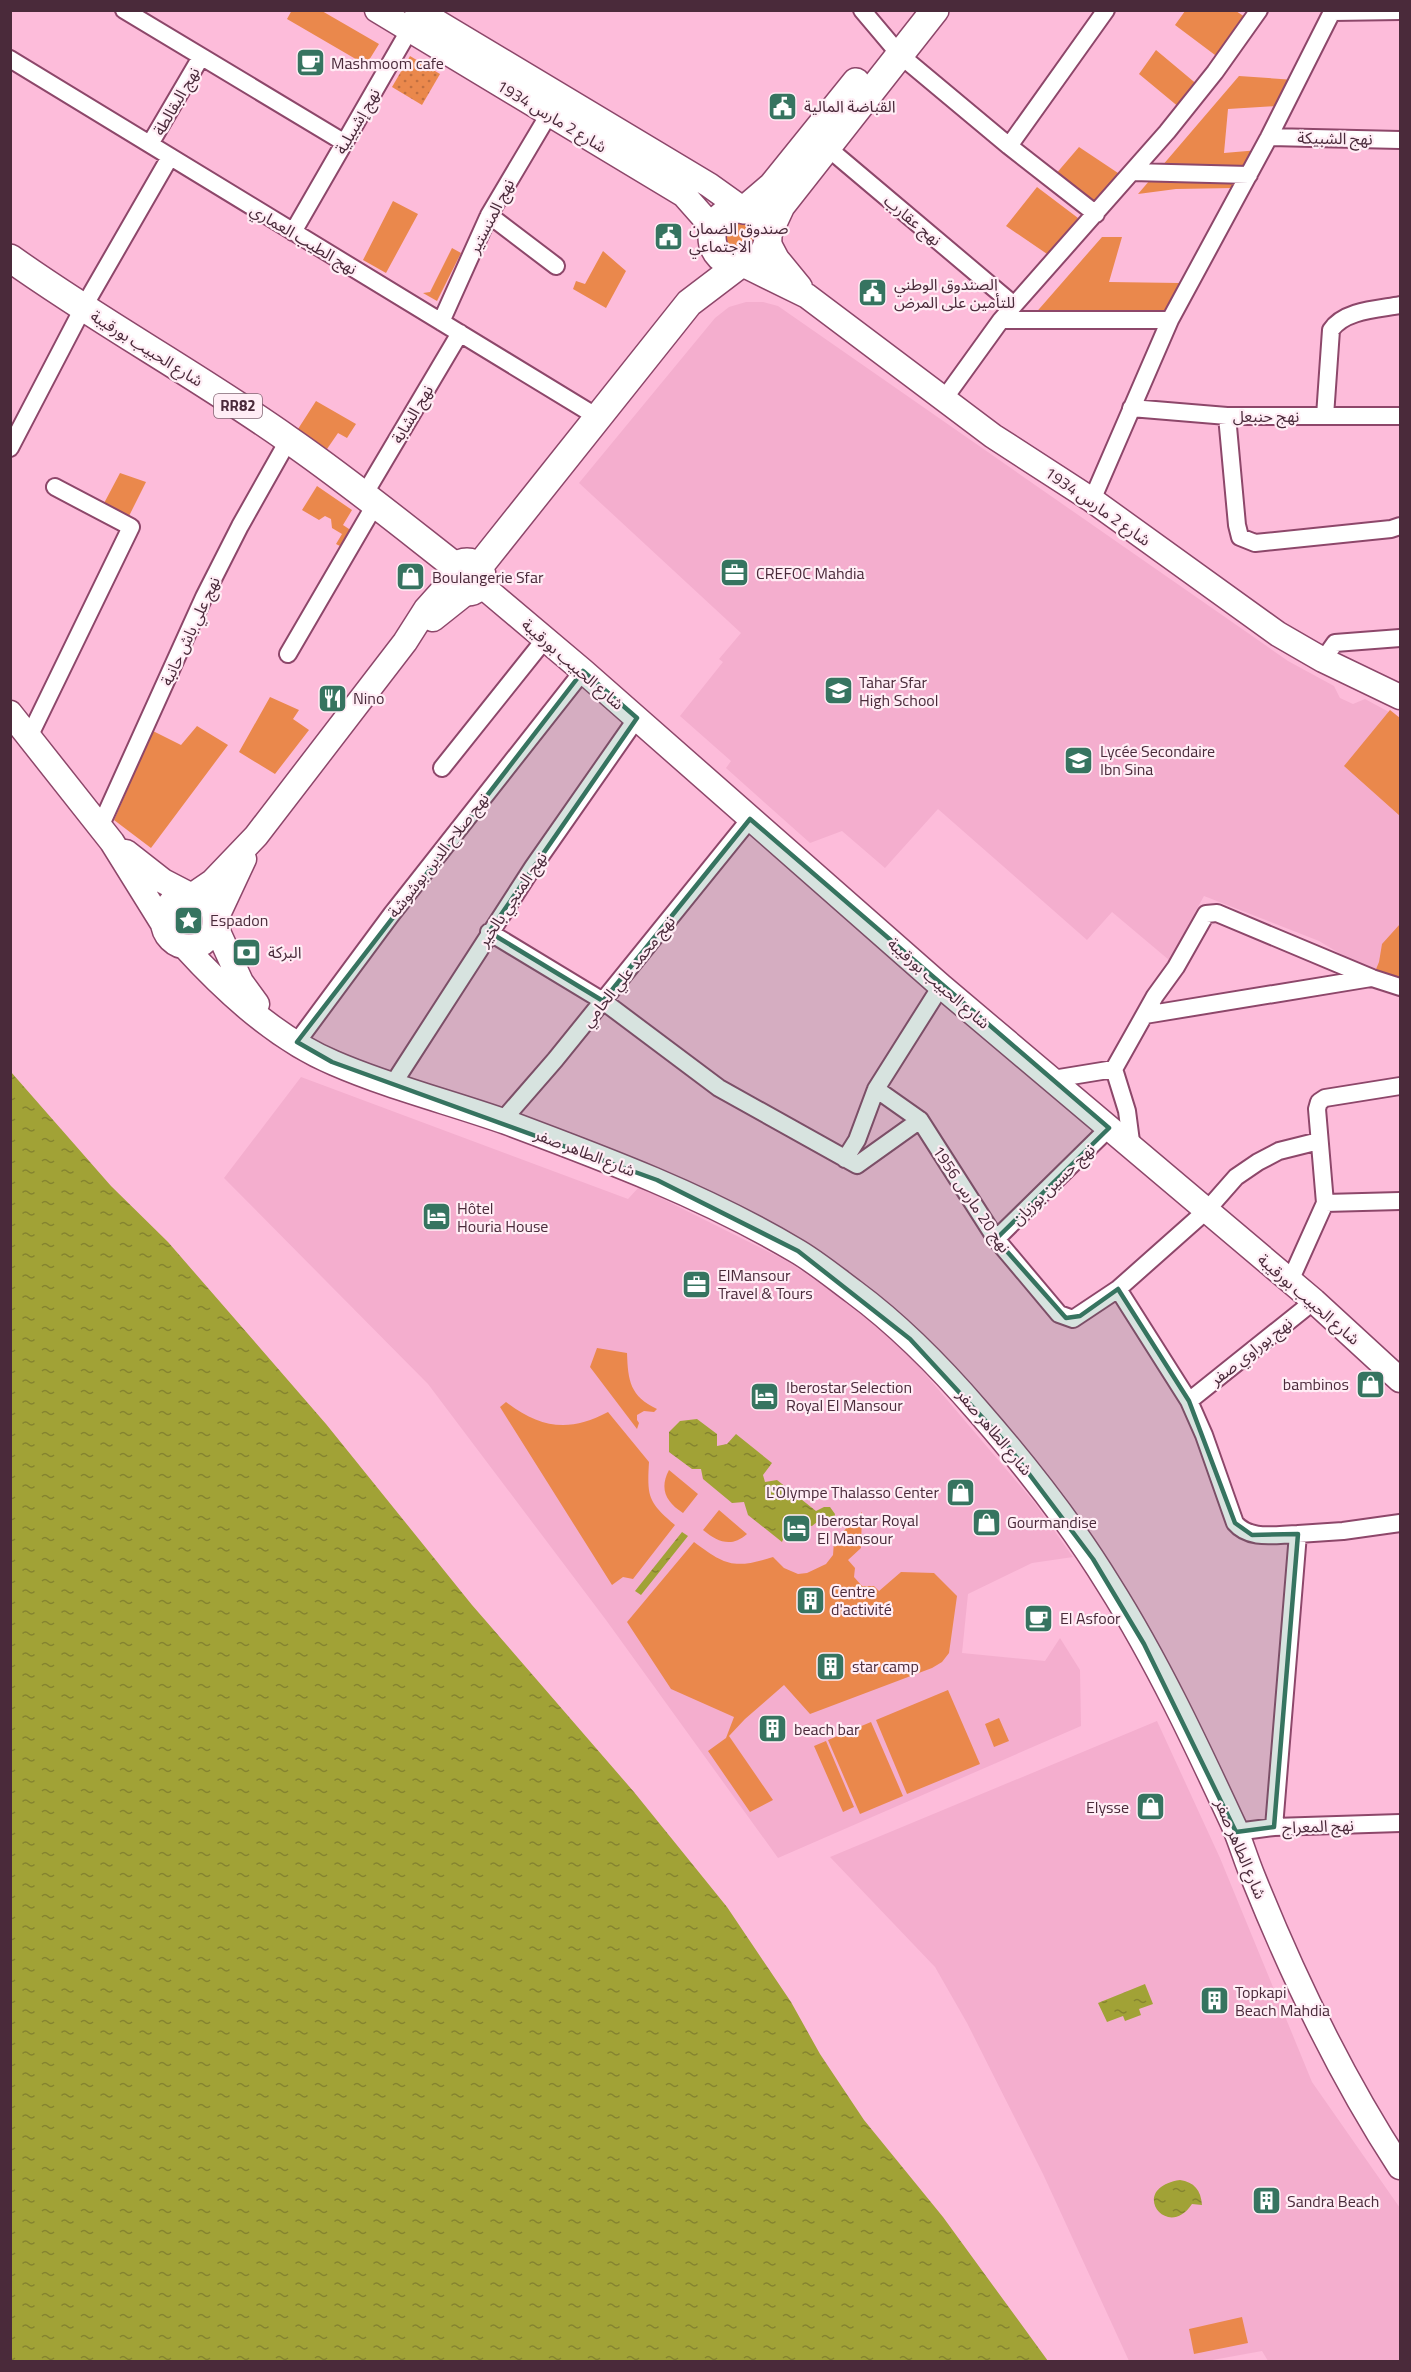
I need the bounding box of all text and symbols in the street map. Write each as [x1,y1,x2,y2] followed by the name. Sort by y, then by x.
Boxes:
[294,47,326,79] cafe icon: Mashmoom cafe
[331,51,444,75] place label: Mashmoom cafe
[147,62,206,140] street label: نهج البقالطة
[492,74,611,159] street label: شارع 2 مارس 1934
[328,84,386,159] street label: نهج إشبيلية
[767,90,799,122] public building icon: القباضة المالية
[804,94,896,118] place label: القباضة المالية
[1297,125,1373,152] street label: نهج الشبيكة
[461,175,521,259] street label: نهج المنستير
[878,189,947,252] street label: نهج عقارب
[245,198,362,281] street label: نهج الطيب العماري
[689,216,789,259] place label: صندوق الضمان الاجتماعي
[652,221,684,253] public building icon: صندوق الضمان الاجتماعي
[894,272,1015,314] place label: الصندوق الوطني للتأمين على المرض
[857,277,889,309] public building icon: الصندوق الوطني للتأمين على المرض
[85,304,208,393] street label: شارع الحبيب بورقيبة
[385,380,440,448] street label: نهج الشابة
[214,394,262,418] road number: RR82
[1233,404,1299,429] street label: نهج حنبعل
[1040,461,1156,552] street label: شارع 2 مارس 1934
[719,557,751,589] office icon: CREFOC Mahdia
[395,561,427,593] shop icon: Boulangerie Sfar
[756,561,864,585] place label: CREFOC Mahdia
[432,565,544,589] place label: Boulangerie Sfar
[154,572,227,690] street label: نهج علي باش حانبة
[516,613,630,716] street label: شارع الحبيب بورقيبة
[859,670,938,712] place label: Tahar Sfar High School
[822,675,854,707] school or university icon: Tahar Sfar High School
[316,682,348,714] restaurant icon: Nino
[353,686,384,710] place label: Nino
[1100,739,1215,781] place label: Lycée Secondaire Ibn Sina
[1063,744,1095,776] school or university icon: Lycée Secondaire Ibn Sina
[381,787,495,923] street label: نهج صلاح الدين بوشوشة
[471,847,554,953] street label: نهج المنجي بالخير
[173,904,205,936] place icon: Espadon
[210,908,268,932] place label: Espadon
[575,910,681,1033] street label: نهج محمد علي الحامي
[882,932,996,1035] street label: شارع الحبيب بورقيبة
[231,936,263,968] bank icon: البركة
[268,940,302,964] place label: البركة
[530,1121,639,1183] street label: شارع الطاهر صفر
[1006,1138,1101,1231] street label: نهج حسين بوزيان
[926,1141,1017,1258] street label: نهج 20 مارس 1956
[457,1196,548,1238] place label: Hôtel Houria House
[420,1201,452,1233] hotel icon: Hôtel Houria House
[1252,1248,1366,1351] street label: شارع الحبيب بورقيبة
[718,1263,813,1305] place label: ElMansour Travel & Tours
[681,1268,713,1300] office icon: ElMansour Travel & Tours
[1204,1311,1298,1392] street label: نهج بوراوي صفر
[1354,1368,1386,1400] shop icon: bambinos
[1283,1372,1349,1396] place label: bambinos
[786,1375,912,1417] place label: Iberostar Selection Royal El Mansour
[749,1380,781,1412] hotel icon: Iberostar Selection Royal El Mansour
[950,1383,1038,1481] street label: شارع الطاهر صفر
[944,1476,976,1508] shop icon: L'Olympe Thalasso Center
[766,1480,939,1504] place label: L'Olympe Thalasso Center
[970,1506,1002,1538] shop icon: Gourmandise
[817,1508,919,1550] place label: Iberostar Royal El Mansour
[1007,1510,1097,1534] place label: Gourmandise
[780,1513,812,1545] hotel icon: Iberostar Royal El Mansour
[831,1579,892,1621] place label: Centre d'activité
[794,1584,826,1616] building icon: Centre d'activité
[1023,1602,1055,1634] cafe icon: El Asfoor
[1060,1606,1121,1630] place label: El Asfoor
[815,1650,847,1682] building icon: star camp
[852,1654,919,1678] place label: star camp
[757,1713,789,1745] building icon: beach bar
[794,1717,860,1741] place label: beach bar
[1134,1791,1166,1823] shop icon: Elysse
[1208,1794,1273,1903] street label: شارع الطاهر صفر
[1086,1795,1129,1819] place label: Elysse
[1282,1813,1354,1840] street label: نهج المعراج
[1235,1980,1330,2022] place label: Topkapi Beach Mahdia
[1198,1985,1230,2017] building icon: Topkapi Beach Mahdia
[1250,2185,1282,2217] building icon: Sandra Beach
[1287,2189,1379,2213] place label: Sandra Beach

